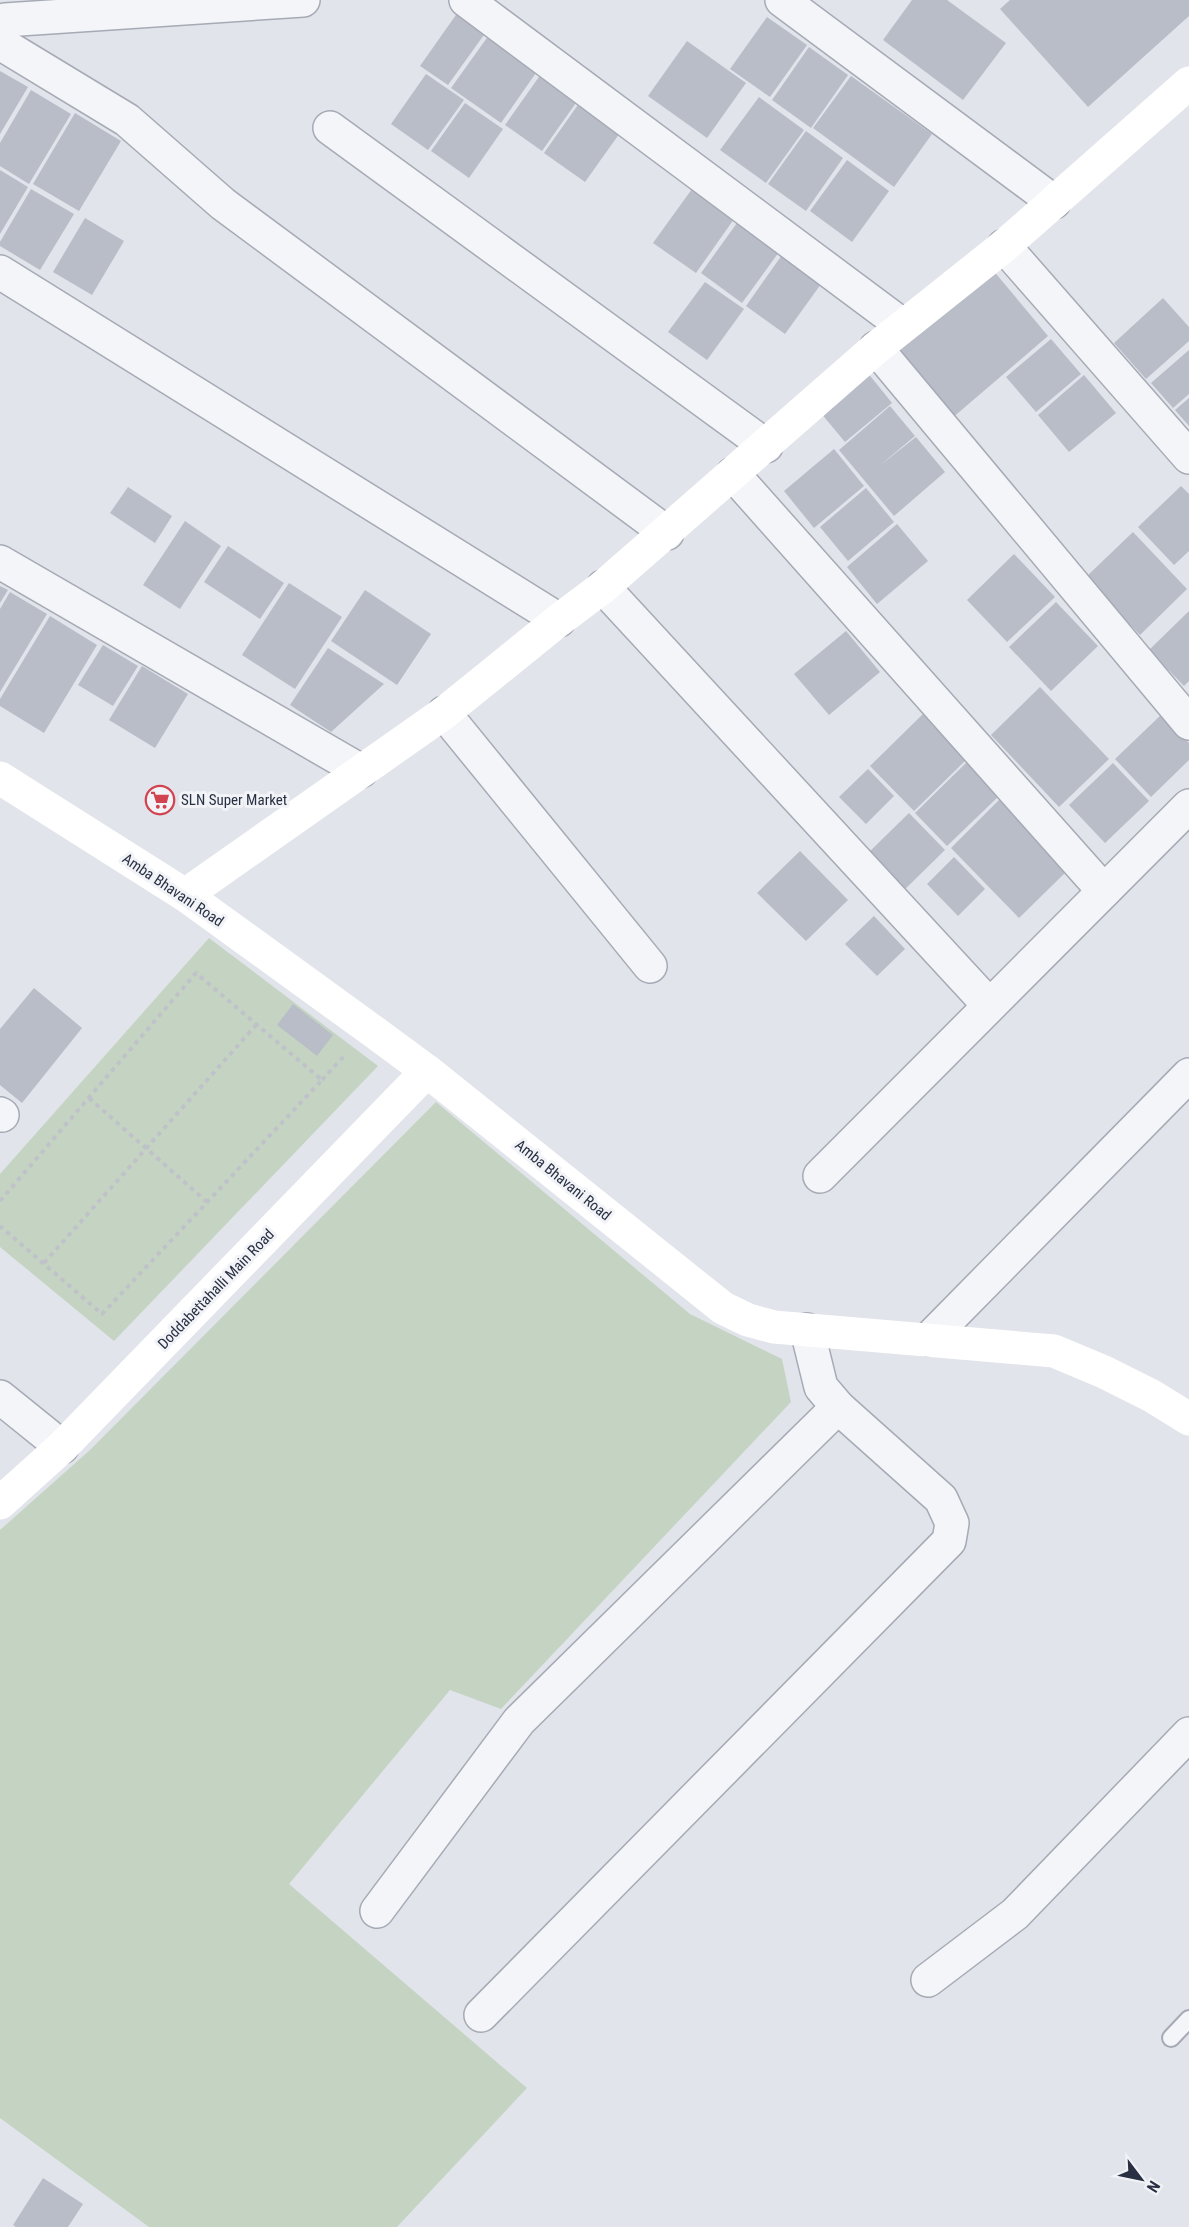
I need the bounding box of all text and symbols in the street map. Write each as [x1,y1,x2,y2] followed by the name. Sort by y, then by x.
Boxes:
[144,784,176,816] supermarket icon: SLN Super Market
[181,791,287,809] place label: SLN Super Market
[119,849,227,931] street label: Amba Bhavani Road
[511,1136,615,1224] street label: Amba Bhavani Road
[154,1225,278,1353] street label: Doddabettahalli Main Road
[1111,2149,1171,2209] north arrow
[1143,2177,1164,2196] text: N

